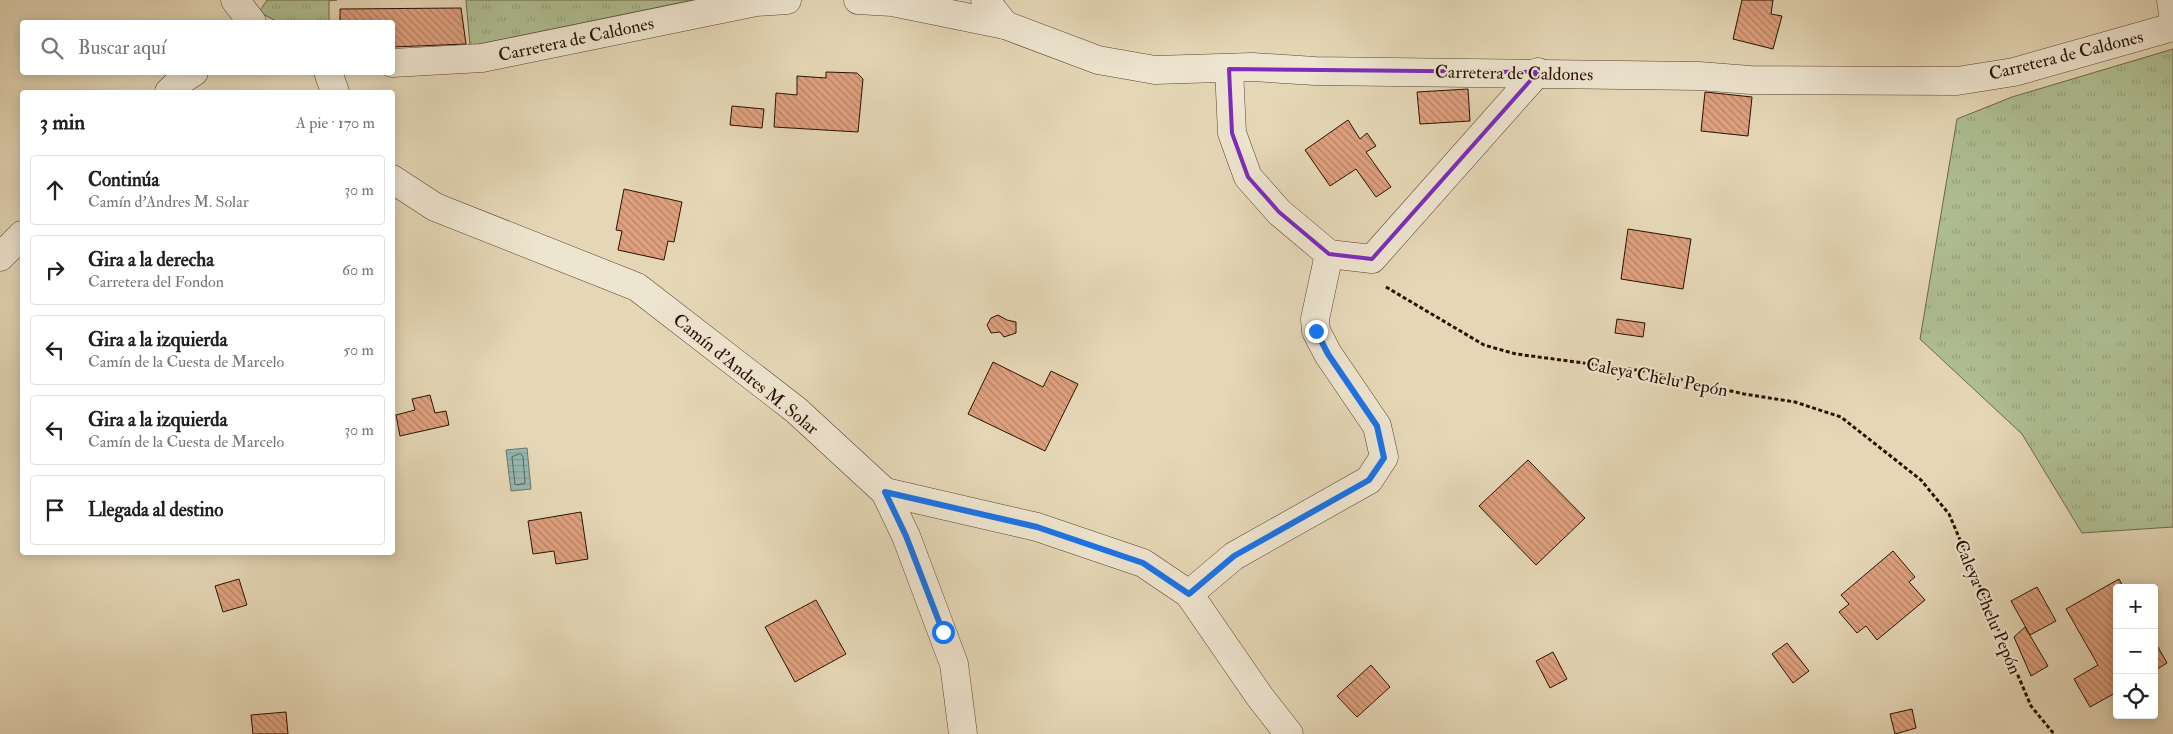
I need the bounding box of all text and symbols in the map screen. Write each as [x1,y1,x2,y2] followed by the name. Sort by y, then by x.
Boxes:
[496,12,656,67] street label: Carretera de Caldones
[20,20,395,75] search box
[1987,25,2146,86] street label: Carretera de Caldones
[38,34,66,62] icon: search
[78,36,166,60] text: Buscar aquí
[1435,61,1593,86] street label: Carretera de Caldones
[40,109,85,136] text: 3 min
[296,113,375,133] text: A pie · 170 m
[88,168,159,192] text: Continúa
[41,176,69,204] icon: ahead
[344,180,374,200] text: 30 m
[88,192,249,212] text: Camín d'Andres M. Solar
[88,248,214,272] text: Gira a la derecha
[41,256,69,284] icon: right
[342,260,374,280] text: 60 m
[88,272,224,292] text: Carretera del Fondon
[668,309,823,440] street label: Camín d'Andres M. Solar
[1305,320,1328,343] route end
[88,328,227,352] text: Gira a la izquierda
[41,336,69,364] icon: left
[343,340,374,360] text: 50 m
[88,352,284,372] text: Camín de la Cuesta de Marcelo
[1584,352,1730,403] street label: Caleya Chelu Pepón
[88,408,227,432] text: Gira a la izquierda
[41,416,69,444] icon: left
[344,420,374,440] text: 30 m
[88,432,284,452] text: Camín de la Cuesta de Marcelo
[41,496,69,524] icon: arrive
[88,498,223,522] text: Llegada al destino
[1949,536,2026,678] street label: Caleya Chelu Pepón
[2113,584,2158,719] map controls
[2113,584,2158,629] button: +
[932,621,955,644] route start
[2113,629,2158,674] button: −
[2113,674,2158,719] button: locate

